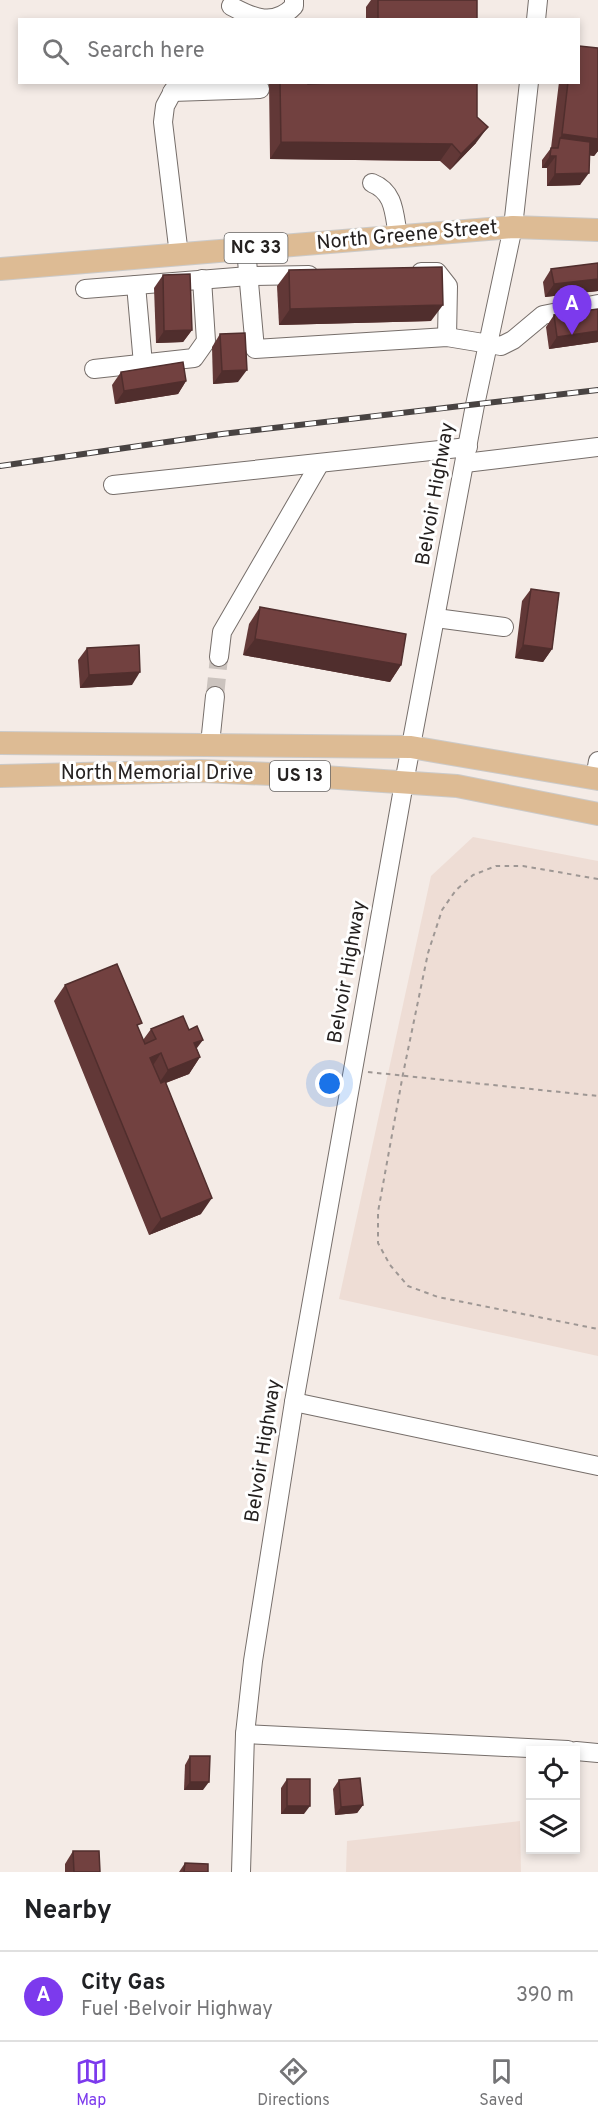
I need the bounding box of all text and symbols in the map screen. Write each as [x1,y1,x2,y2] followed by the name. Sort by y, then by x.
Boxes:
[18,18,580,84] search box
[39,35,72,68] icon: search
[87,38,205,65] text: Search here
[315,215,499,257] street label: North Greene Street
[224,233,288,263] road number: NC 33
[552,286,592,335] pin: A
[411,420,461,568] street label: Belvoir Highway
[61,761,253,787] street label: North Memorial Drive
[270,761,330,791] road number: US 13
[323,898,373,1046] street label: Belvoir Highway
[315,1069,344,1098] your location
[240,1377,288,1525] street label: Belvoir Highway
[526,1746,580,1854] map controls
[526,1746,580,1800] button: locate
[526,1800,580,1854] button: layers
[24,1895,112,1928] text: Nearby
[81,1970,166,1997] text: City Gas
[36,1983,51,2009] text: A
[516,1983,574,2009] text: 390 m
[81,1997,273,2023] text: Fuel · Belvoir Highway
[75,2055,108,2111] tab: Map
[257,2055,330,2111] tab: Directions
[479,2055,523,2111] tab: Saved

